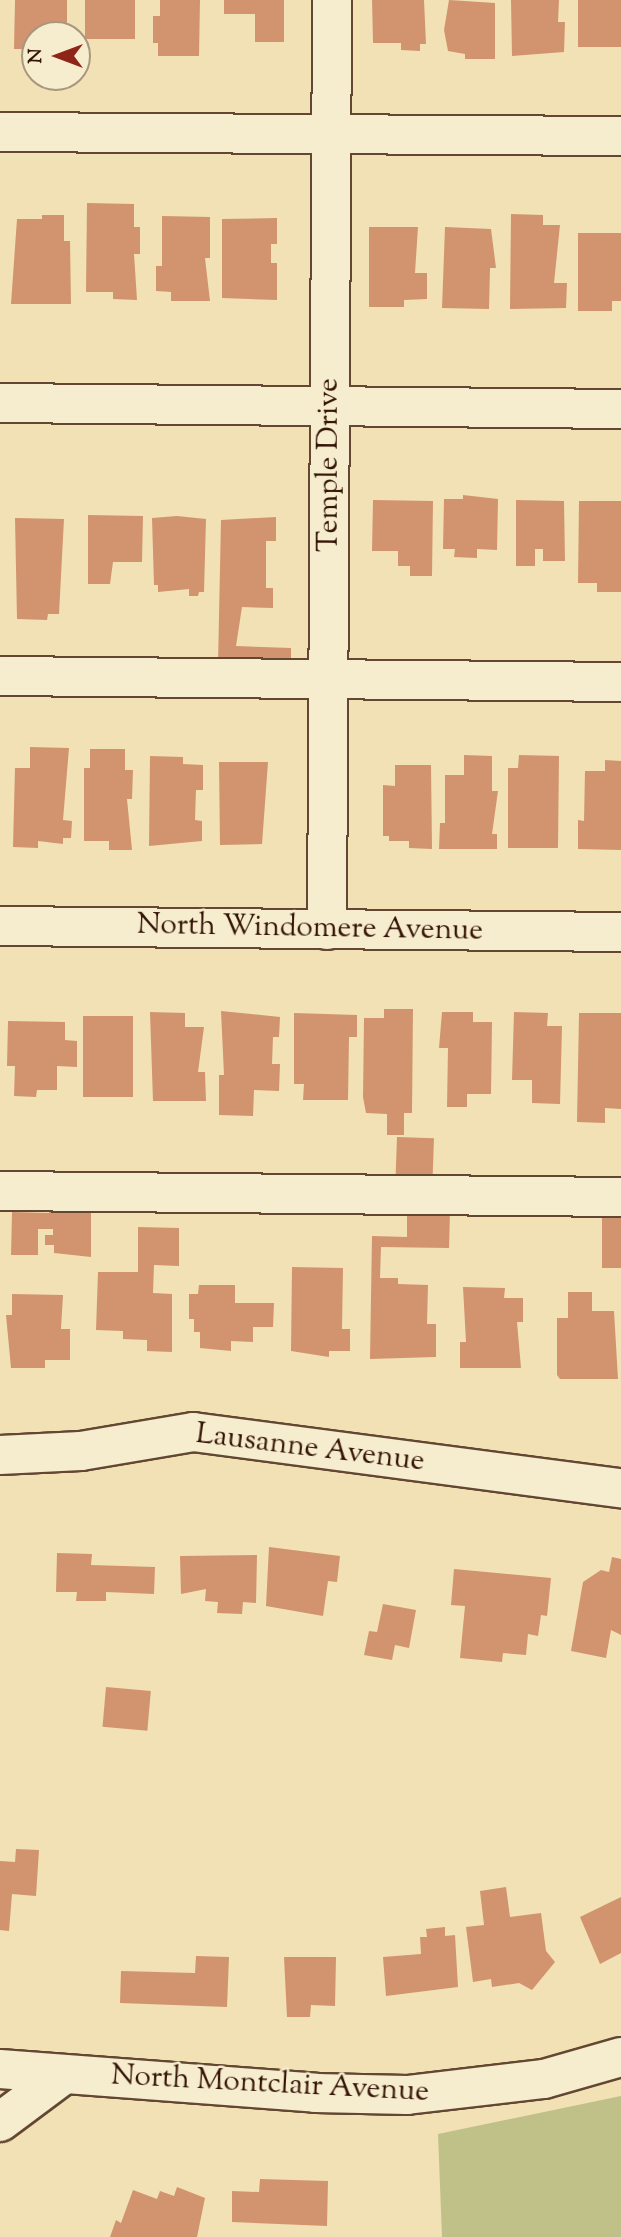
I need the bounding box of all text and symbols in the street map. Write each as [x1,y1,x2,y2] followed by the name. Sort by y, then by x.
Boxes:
[21,21,91,91] north arrow
[23,48,50,64] text: N
[312,378,348,552] street label: Temple Drive
[137,908,483,950] street label: North Windomere Avenue
[194,1417,426,1481] street label: Lausanne Avenue
[110,2059,430,2111] street label: North Montclair Avenue

